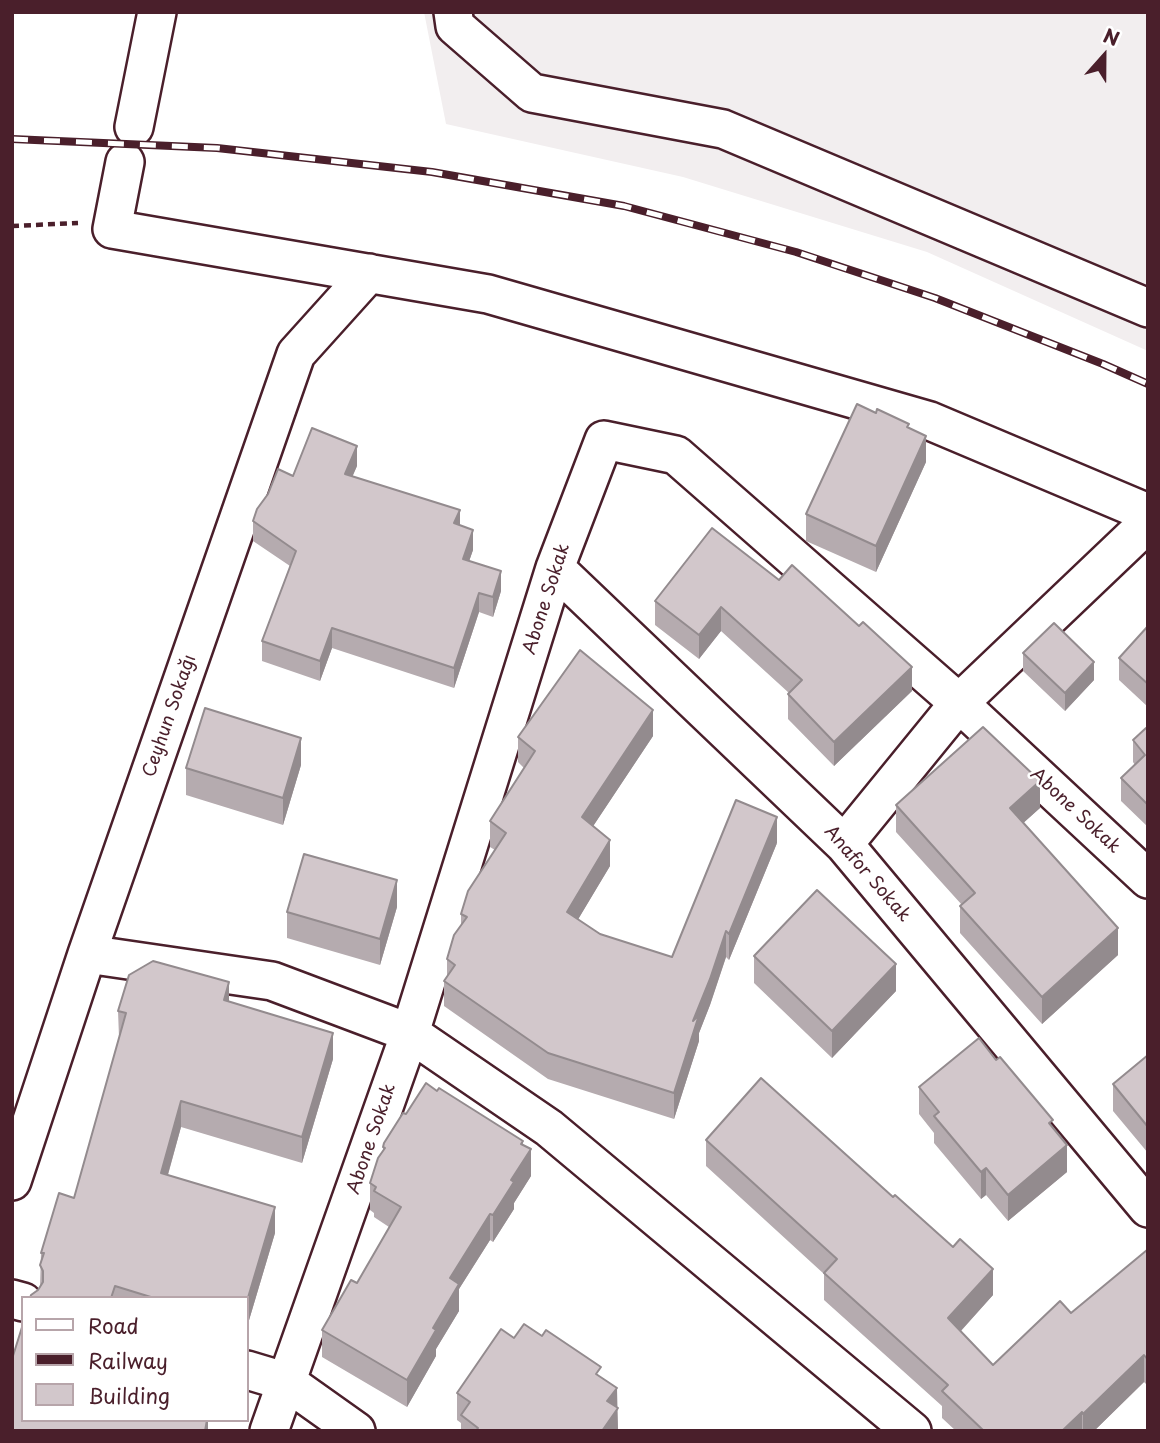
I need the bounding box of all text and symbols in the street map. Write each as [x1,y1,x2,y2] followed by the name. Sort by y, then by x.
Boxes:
[1069,21,1139,91] north arrow
[1099,21,1124,52] text: N
[519,541,575,657] street label: Abone Sokak
[139,652,201,780] street label: Ceyhun Sokağı
[1025,764,1125,858] street label: Abone Sokak
[819,821,915,927] street label: Anafor Sokak
[343,1081,401,1197] street label: Abone Sokak
[21,1296,248,1422] legend
[88,1309,139,1341] text: Road
[88,1344,168,1376] text: Railway
[88,1379,170,1411] text: Building

